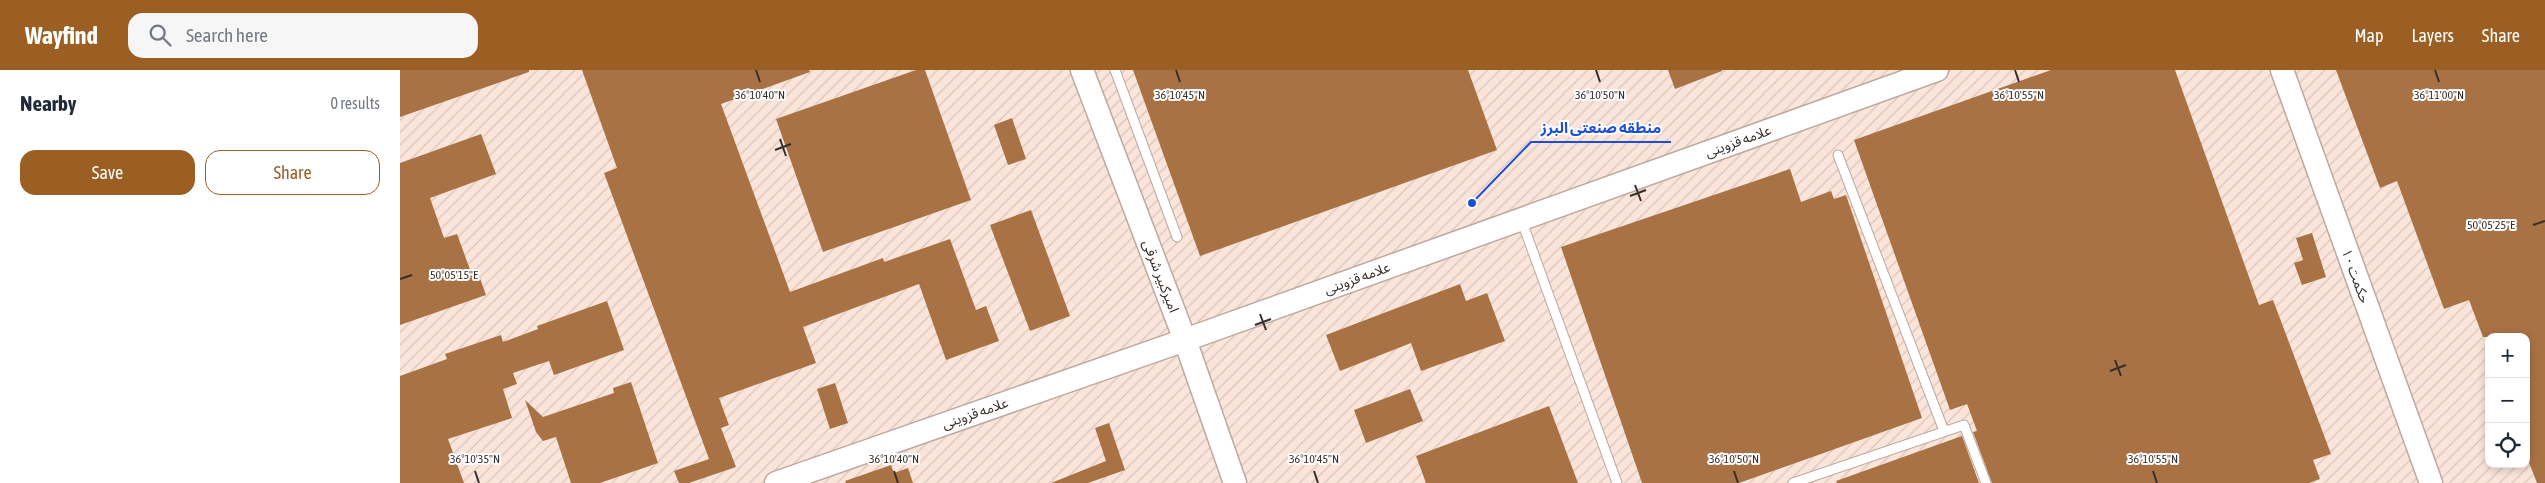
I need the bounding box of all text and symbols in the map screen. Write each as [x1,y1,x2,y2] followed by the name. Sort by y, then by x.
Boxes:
[128,13,478,58] search box
[146,21,174,49] icon: search
[25,22,98,49] text: Wayfind
[186,24,268,46] text: Search here
[2354,25,2383,46] text: Map
[2411,25,2454,46] text: Layers
[2482,25,2520,46] text: Share
[735,88,785,102] text: 36°10'40"N
[1155,88,1205,102] text: 36°10'45"N
[1575,88,1625,102] text: 36°10'50"N
[1994,88,2044,102] text: 36°10'55"N
[2414,88,2464,102] text: 36°11'00"N
[20,91,76,115] text: Nearby
[330,94,380,112] text: 0 results
[1531,112,1671,142] callout: منطقه صنعتی البرز
[1540,119,1661,137] text: منطقه صنعتی البرز
[1703,122,1773,161] street label: علامه قزوینی
[20,150,195,195] button: Save
[205,150,380,195] button: Share
[2467,218,2515,232] text: 50°05'25"E
[1139,237,1182,315] street label: امیرکبیر شرقی
[2339,247,2373,305] street label: حکمت ۱۰
[1322,259,1392,298] street label: علامه قزوینی
[430,268,478,282] text: 50°05'15"E
[2485,333,2530,468] map controls
[2485,333,2530,378] button: +
[2485,378,2530,423] button: −
[940,394,1010,433] street label: علامه قزوینی
[2485,423,2530,468] button: locate
[450,452,500,466] text: 36°10'35"N
[869,452,919,466] text: 36°10'40"N
[1289,452,1339,466] text: 36°10'45"N
[1709,452,1759,466] text: 36°10'50"N
[2128,452,2178,466] text: 36°10'55"N

